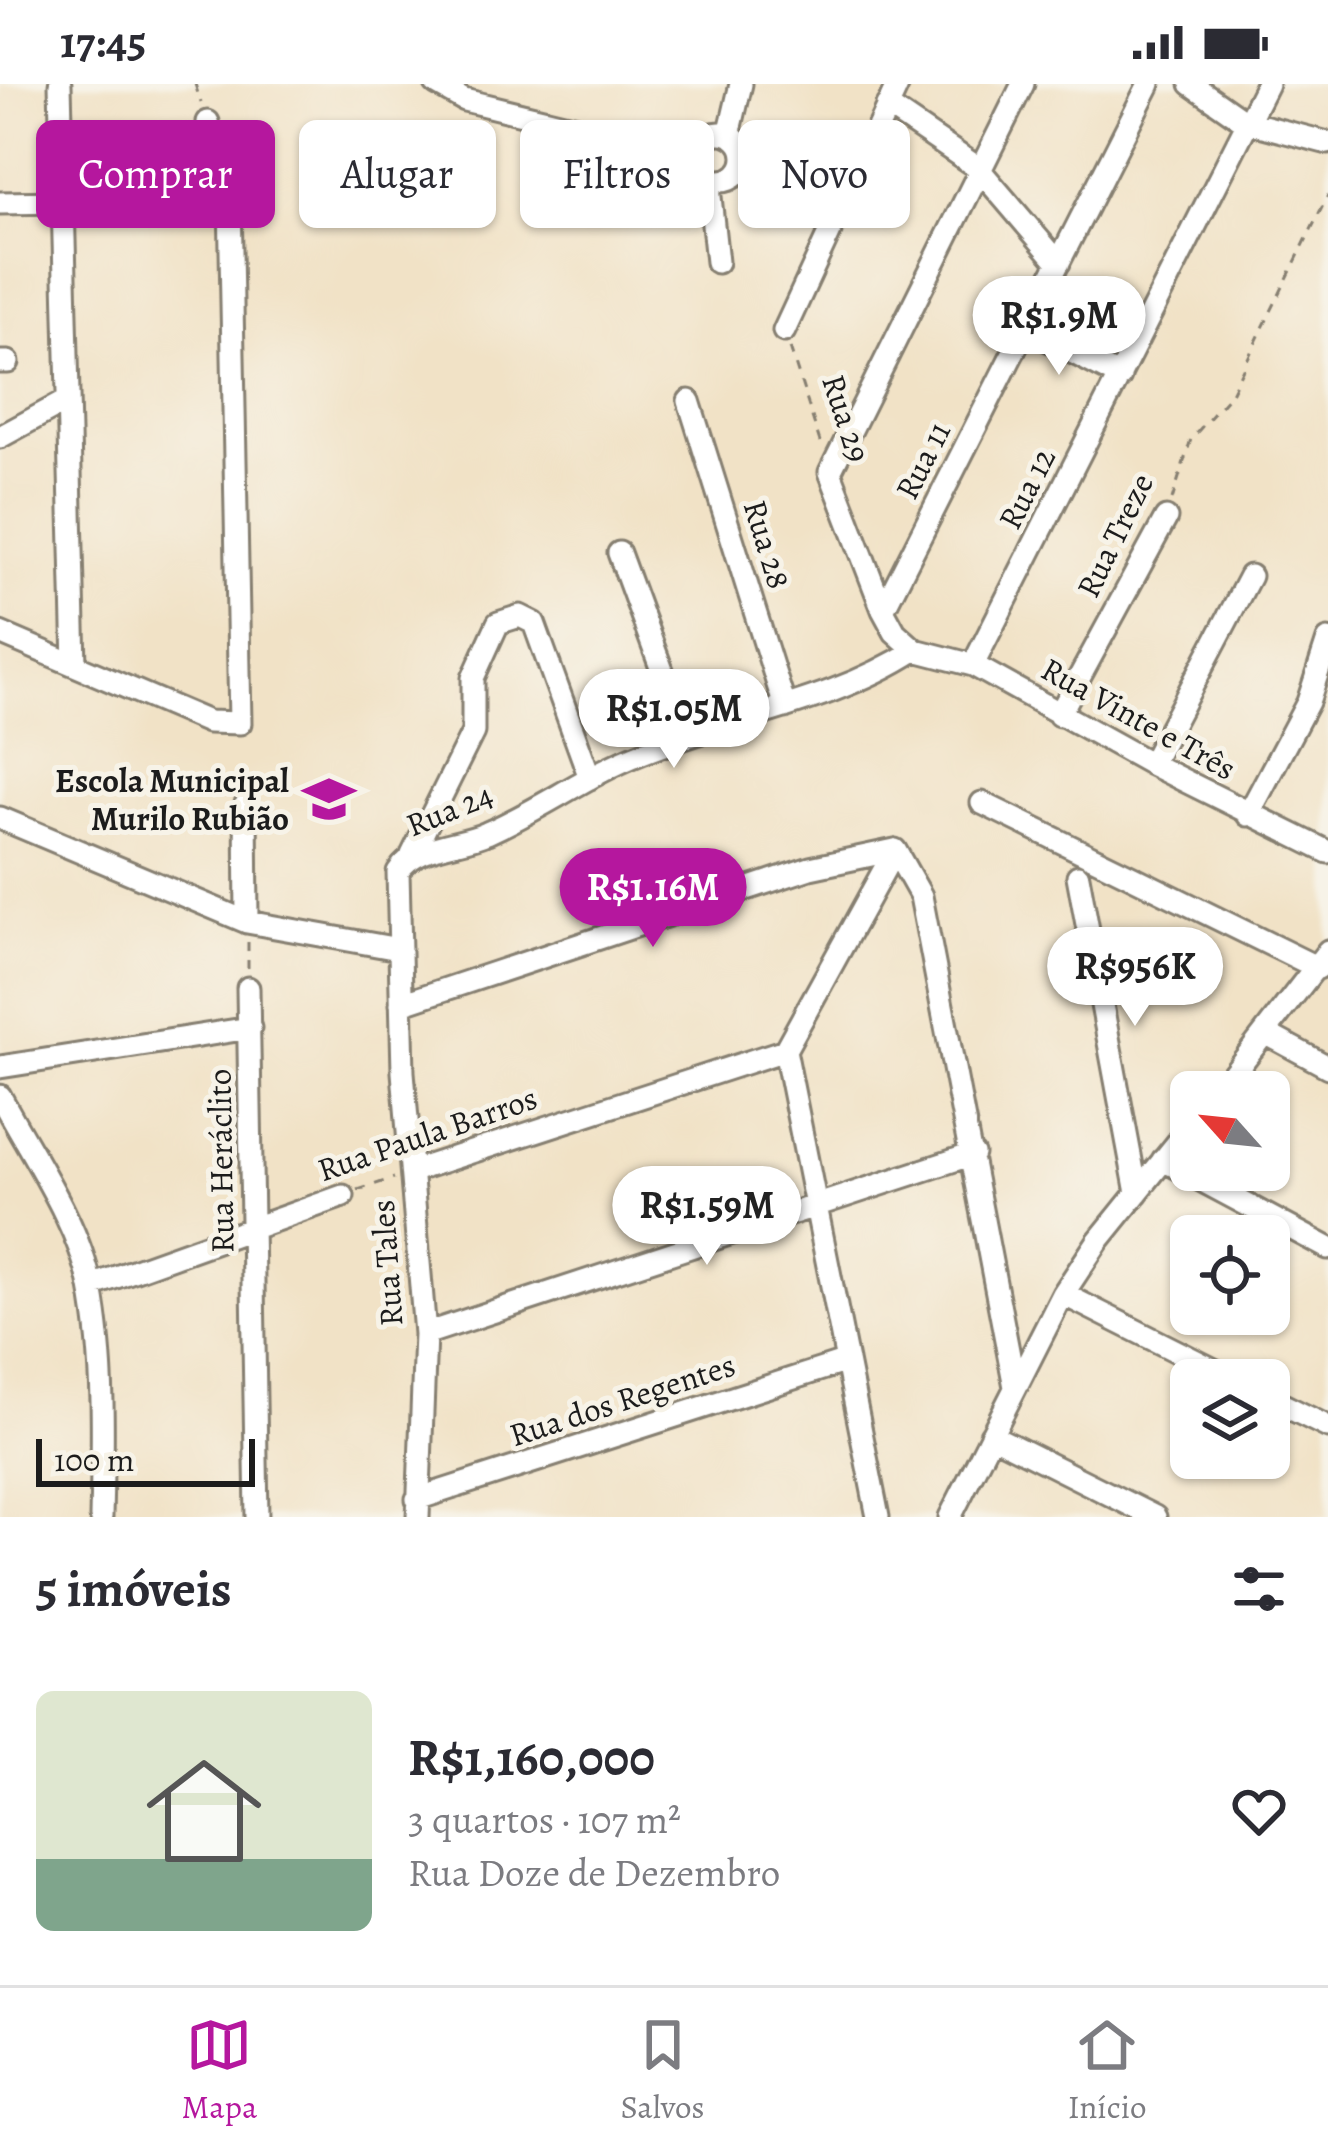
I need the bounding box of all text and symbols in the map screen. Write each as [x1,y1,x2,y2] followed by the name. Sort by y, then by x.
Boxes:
[60,11,146,73] text: 17:45
[36,120,275,228] chip: Comprar
[299,120,496,228] chip: Alugar
[520,120,714,228] chip: Filtros
[738,120,910,228] chip: Novo
[961,276,1157,378] pin: R$1.9M
[1000,288,1118,341] text: R$1.9M
[811,369,882,468] street label: Rua 29
[884,414,961,507] street label: Rua 11
[987,440,1066,537] street label: Rua 12
[1065,466,1164,605] street label: Rua Treze
[733,494,802,594] street label: Rua 28
[1033,646,1244,790] street label: Rua Vinte e Três
[563,669,785,771] pin: R$1.05M
[606,681,742,734] text: R$1.05M
[55,758,289,841] place label: Escola Municipal Murilo Rubião
[300,770,358,828] school or university icon: Escola Municipal Murilo Rubião
[399,772,499,847] street label: Rua 24
[542,848,764,950] pin: R$1.16M
[587,860,719,913] text: R$1.16M
[1037,927,1233,1029] pin: R$956K
[1074,939,1196,992] text: R$956K
[196,1068,245,1254] street label: Rua Heráclito
[1170,1071,1290,1191] north arrow
[1170,1071,1290,1479] map controls
[311,1075,543,1192] street label: Rua Paula Barros
[596,1166,818,1268] pin: R$1.59M
[639,1178,775,1231] text: R$1.59M
[360,1198,413,1328] street label: Rua Tales
[1170,1215,1290,1335] button: locate
[504,1342,741,1457] street label: Rua dos Regentes
[1170,1359,1290,1479] button: layers
[36,1433,255,1486] scale bar
[54,1437,134,1482] text: 100 m
[36,1554,232,1624] text: 5 imóveis
[1226,1556,1292,1622] icon: filters
[408,1723,655,1793] text: R$1,160,000
[132,1739,276,1883] icon: home
[1226,1778,1292,1844] icon: heart
[408,1793,681,1846] text: 3 quartos · 107 m²
[408,1846,780,1899] text: Rua Doze de Dezembro
[182,2012,257,2129] tab: Mapa
[620,2012,705,2129] tab: Salvos
[1068,2012,1146,2129] tab: Início

